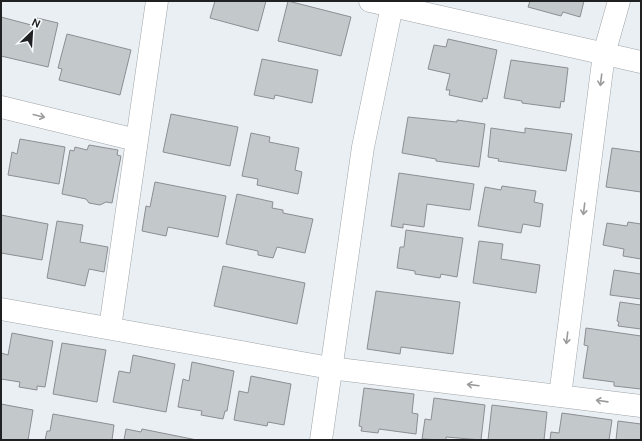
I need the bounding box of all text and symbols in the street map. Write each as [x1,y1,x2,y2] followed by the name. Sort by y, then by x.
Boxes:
[12,12,52,52] north arrow
[30,16,42,30] text: N
[597,73,604,86] one-way arrow
[32,113,45,120] one-way arrow
[580,202,588,215] one-way arrow
[564,331,571,344] one-way arrow
[467,381,480,389] one-way arrow
[596,397,609,405] one-way arrow

